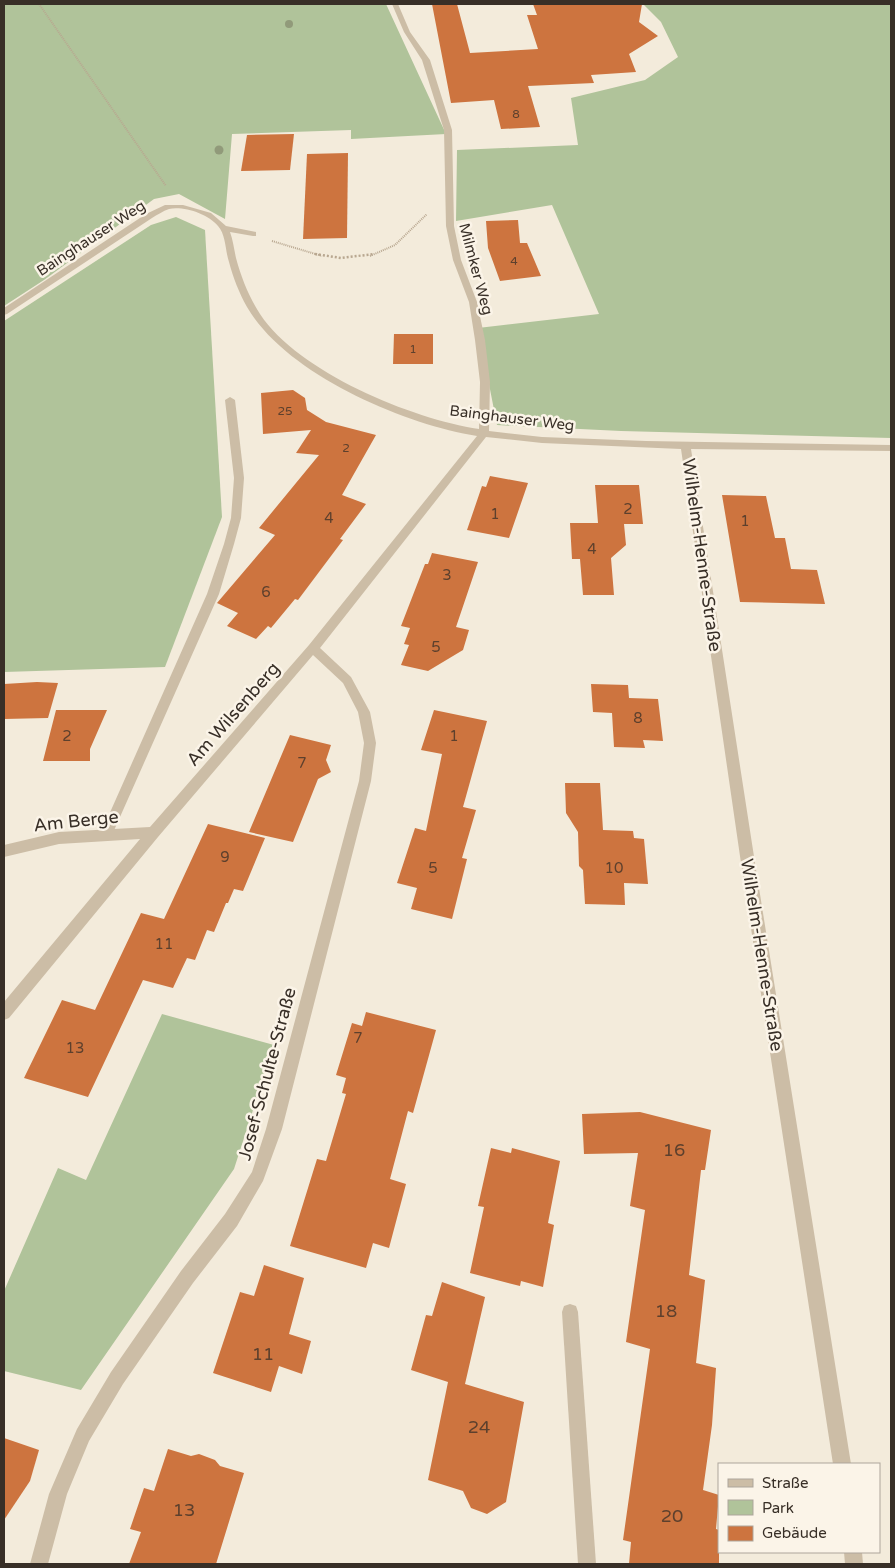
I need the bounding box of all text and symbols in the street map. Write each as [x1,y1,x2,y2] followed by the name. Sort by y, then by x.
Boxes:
[512,107,520,121] house number: 8
[33,196,149,280] street label: Bainghauser Weg
[455,221,497,317] street label: Milmker Weg
[510,254,518,268] house number: 4
[409,342,417,356] house number: 1
[449,401,575,435] street label: Bainghauser Weg
[277,404,293,418] house number: 25
[342,441,350,455] house number: 2
[678,457,726,653] street label: Wilhelm-Henne-Straße
[623,500,633,518] house number: 2
[490,505,500,523] house number: 1
[324,509,334,527] house number: 4
[740,512,750,530] house number: 1
[587,540,597,558] house number: 4
[442,566,452,584] house number: 3
[261,583,271,601] house number: 6
[431,638,441,656] house number: 5
[182,657,284,771] street label: Am Wilsenberg
[633,709,643,727] house number: 8
[62,727,72,745] house number: 2
[449,727,459,745] house number: 1
[297,754,307,772] house number: 7
[32,806,120,836] street label: Am Berge
[220,848,230,866] house number: 9
[736,857,788,1053] street label: Wilhelm-Henne-Straße
[428,859,438,877] house number: 5
[605,859,623,877] house number: 10
[155,935,173,953] house number: 11
[233,985,301,1163] street label: Josef-Schulte-Straße
[353,1029,363,1047] house number: 7
[66,1039,84,1057] house number: 13
[663,1139,685,1161] house number: 16
[655,1300,677,1322] house number: 18
[252,1343,274,1365] house number: 11
[468,1416,490,1438] house number: 24
[718,1463,880,1553] legend
[762,1474,808,1492] text: Straße
[173,1499,195,1521] house number: 13
[762,1499,794,1517] text: Park
[661,1505,683,1527] house number: 20
[762,1524,827,1542] text: Gebäude

